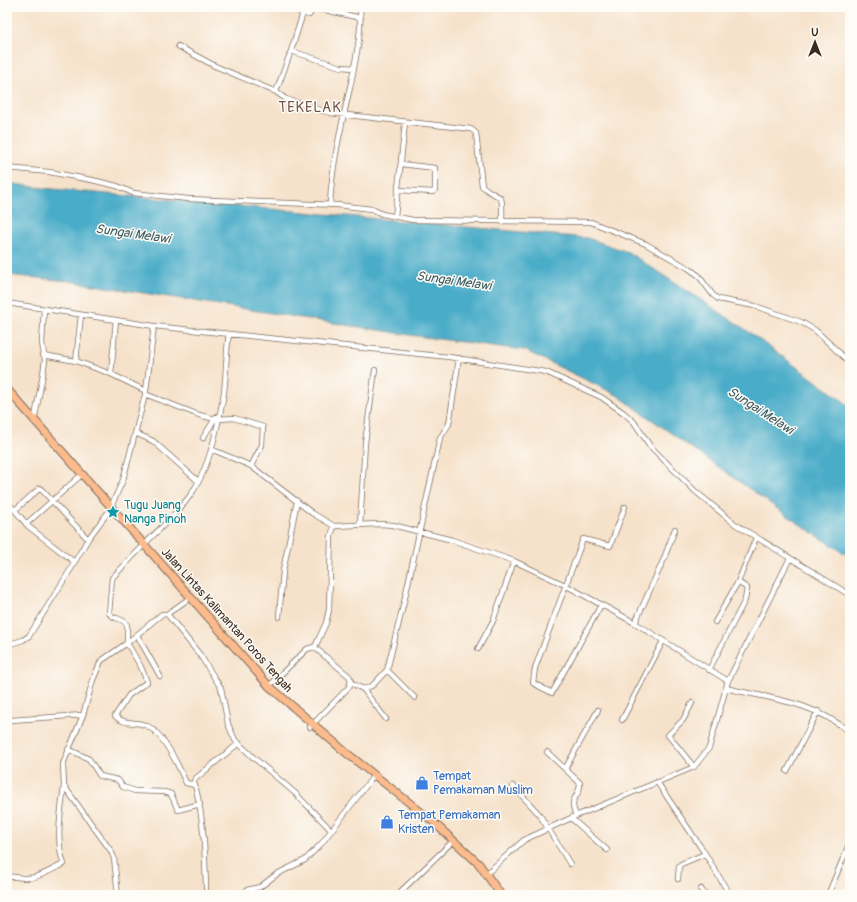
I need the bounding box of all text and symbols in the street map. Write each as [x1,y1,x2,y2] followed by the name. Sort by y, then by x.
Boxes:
[795,22,835,62] north arrow
[811,26,819,39] text: U
[278,99,342,116] district label: TEKELAK
[95,221,174,248] water label: Sungai Melawi
[416,268,495,295] water label: Sungai Melawi
[725,384,799,439] water label: Sungai Melawi
[124,498,186,527] place label: Tugu Juang Nanga Pinoh
[105,504,121,520] place icon: Tugu Juang Nanga Pinoh
[158,545,296,696] street label: Jalan Lintas Kalimantan Poros Tengah
[433,769,533,798] place label: Tempat Pemakaman Muslim
[414,775,430,791] shop icon: Tempat Pemakaman Muslim
[398,808,501,837] place label: Tempat Pemakaman Kristen
[379,814,395,830] shop icon: Tempat Pemakaman Kristen

